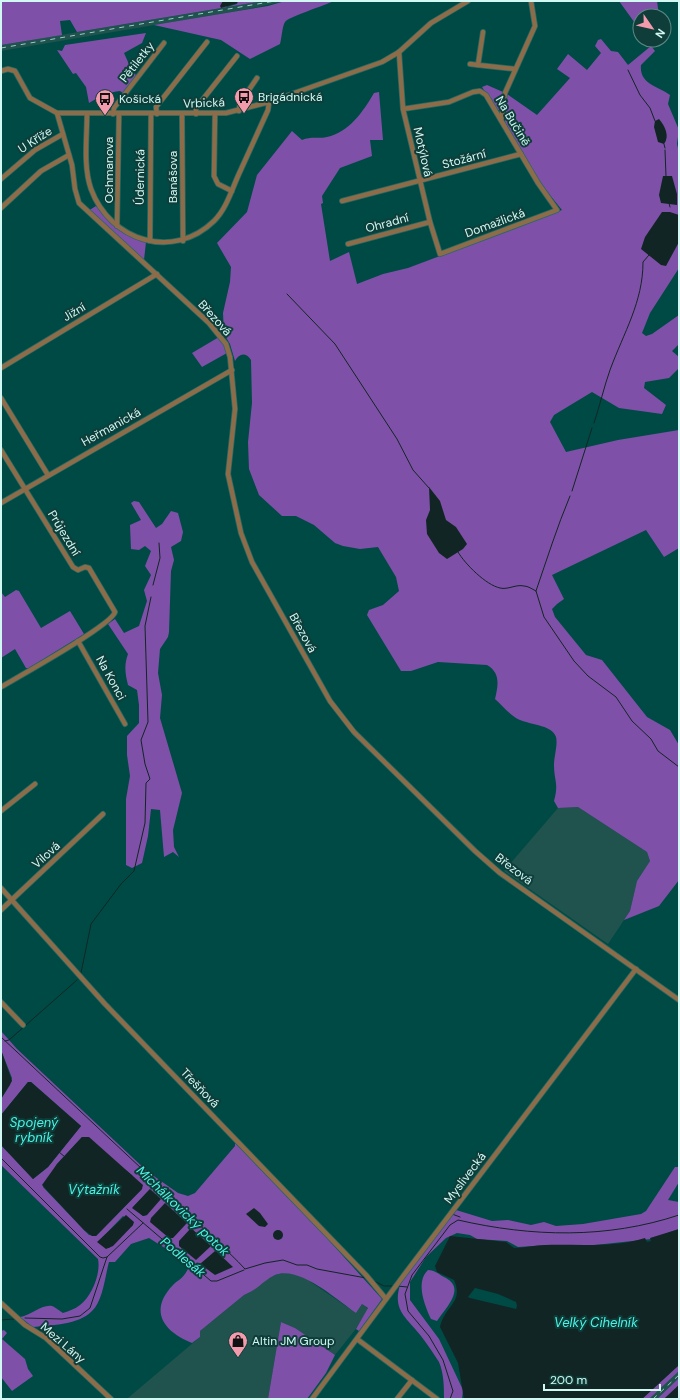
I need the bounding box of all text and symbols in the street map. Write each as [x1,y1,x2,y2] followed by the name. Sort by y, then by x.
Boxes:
[632,8,672,48] north arrow
[652,26,668,41] text: N
[116,38,158,86] street label: Pětiletky
[233,86,255,114] bus stop icon: Brigádnická
[94,88,116,116] bus stop icon: Košická
[258,89,322,105] place label: Brigádnická
[119,91,161,107] place label: Košická
[492,93,534,149] street label: Na Bučině
[183,94,225,112] street label: Vrbická
[15,123,55,157] street label: U Kříže
[410,126,436,178] street label: Motýlová
[101,137,117,203] street label: Ochmanova
[440,145,488,173] street label: Stožární
[132,149,148,205] street label: Údernická
[165,151,181,203] street label: Banášova
[463,205,527,241] street label: Domažlická
[364,209,411,236] street label: Ohradní
[195,297,235,339] street label: Březová
[60,299,89,325] street label: Jižní
[78,404,144,450] street label: Heřmanická
[44,507,84,559] street label: Průjezdní
[286,610,320,656] street label: Březová
[92,653,130,703] street label: Na Konci
[28,838,64,872] street label: Vilová
[492,850,536,888] street label: Březová
[177,1065,223,1111] street label: Třešňová
[10,1114,59,1146] water label: Spojený rybník
[440,1149,490,1207] street label: Myslivecká
[133,1162,233,1260] water label: Michálkovický potok
[68,1181,120,1198] water label: Výtažník
[157,1233,209,1281] water label: Podlesák
[554,1314,638,1331] water label: Velký Cihelník
[37,1319,89,1367] street label: Mezi Lány
[227,1330,249,1358] shop icon: Altin JM Group
[252,1333,334,1349] place label: Altin JM Group
[544,1366,660,1392] scale bar
[550,1372,587,1388] text: 200 m

